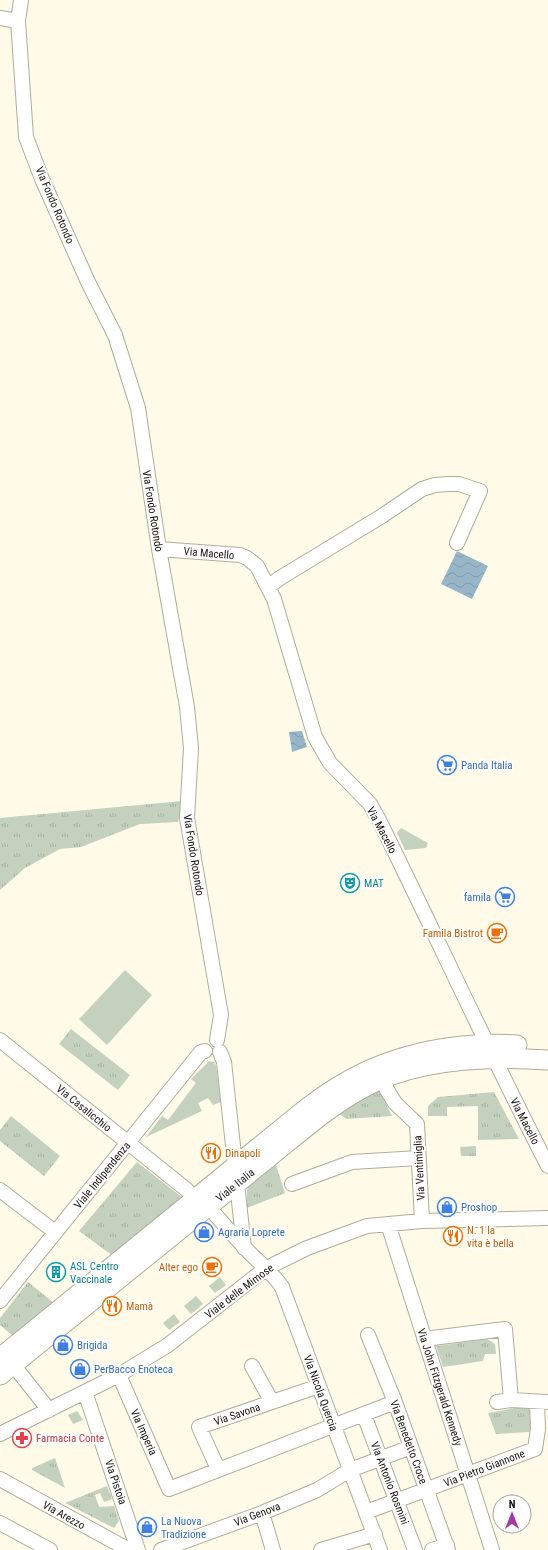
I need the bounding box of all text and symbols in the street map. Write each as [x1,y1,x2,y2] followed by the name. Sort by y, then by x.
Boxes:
[32,165,77,246] street label: Via Fondo Rotondo
[140,469,165,553] street label: Via Fondo Rotondo
[183,545,235,562] street label: Via Macello
[436,754,458,776] supermarket icon: Panda Italia
[461,759,512,772] place label: Panda Italia
[364,805,399,856] street label: Via Macello
[181,813,206,897] street label: Via Fondo Rotondo
[339,872,361,894] theatre icon: MAT
[364,877,384,890] place label: MAT
[494,886,516,908] supermarket icon: famila
[464,891,491,904] place label: famila
[486,922,508,944] cafe icon: Famila Bistrot
[423,927,483,940] place label: Famila Bistrot
[54,1082,114,1135] street label: Via Casalicchio
[507,1096,542,1147] street label: Via Macello
[411,1135,428,1201] street label: Via Ventimiglia
[71,1139,133,1211] street label: Viale Indipendenza
[200,1142,222,1164] restaurant icon: Dinapoli
[225,1147,260,1160] place label: Dinapoli
[213,1166,257,1205] street label: Viale Italia
[436,1196,458,1218] shop icon: Proshop
[461,1201,497,1214] place label: Proshop
[193,1221,215,1243] shop icon: Agraria Loprete
[467,1224,514,1250] place label: N. 1 la vita è bella
[442,1225,464,1247] restaurant icon: N. 1 la vita è bella
[218,1226,285,1239] place label: Agraria Loprete
[201,1256,223,1278] cafe icon: Alter ego
[70,1260,119,1286] place label: ASL Centro Vaccinale
[45,1261,67,1283] building icon: ASL Centro Vaccinale
[159,1261,198,1274] place label: Alter ego
[203,1261,276,1321] street label: Viale delle Mimose
[101,1295,123,1317] restaurant icon: Mamà
[126,1300,153,1313] place label: Mamà
[414,1327,465,1448] street label: Via John Fitzgerald Kennedy
[52,1334,74,1356] shop icon: Brigida
[77,1339,108,1352] place label: Brigida
[301,1353,340,1433] street label: Via Nicola Quercia
[69,1358,91,1380] shop icon: PerBacco Enoteca
[94,1363,173,1376] place label: PerBacco Enoteca
[387,1398,430,1486] street label: Via Benedetto Croce
[212,1400,262,1428] street label: Via Savona
[128,1407,159,1457] street label: Via Imperia
[11,1427,33,1449] pharmacy icon: Farmacia Conte
[36,1432,104,1445] place label: Farmacia Conte
[368,1440,411,1526] street label: Via Antonio Rosmini
[442,1447,527,1490] street label: Via Pietro Giannone
[102,1458,129,1506] street label: Via Pistoia
[492,1494,532,1534] north arrow
[509,1498,516,1511] text: N
[40,1499,88,1533] street label: Via Arezzo
[232,1500,282,1529] street label: Via Genova
[161,1515,206,1541] place label: La Nuova Tradizione
[136,1516,158,1538] shop icon: La Nuova Tradizione

